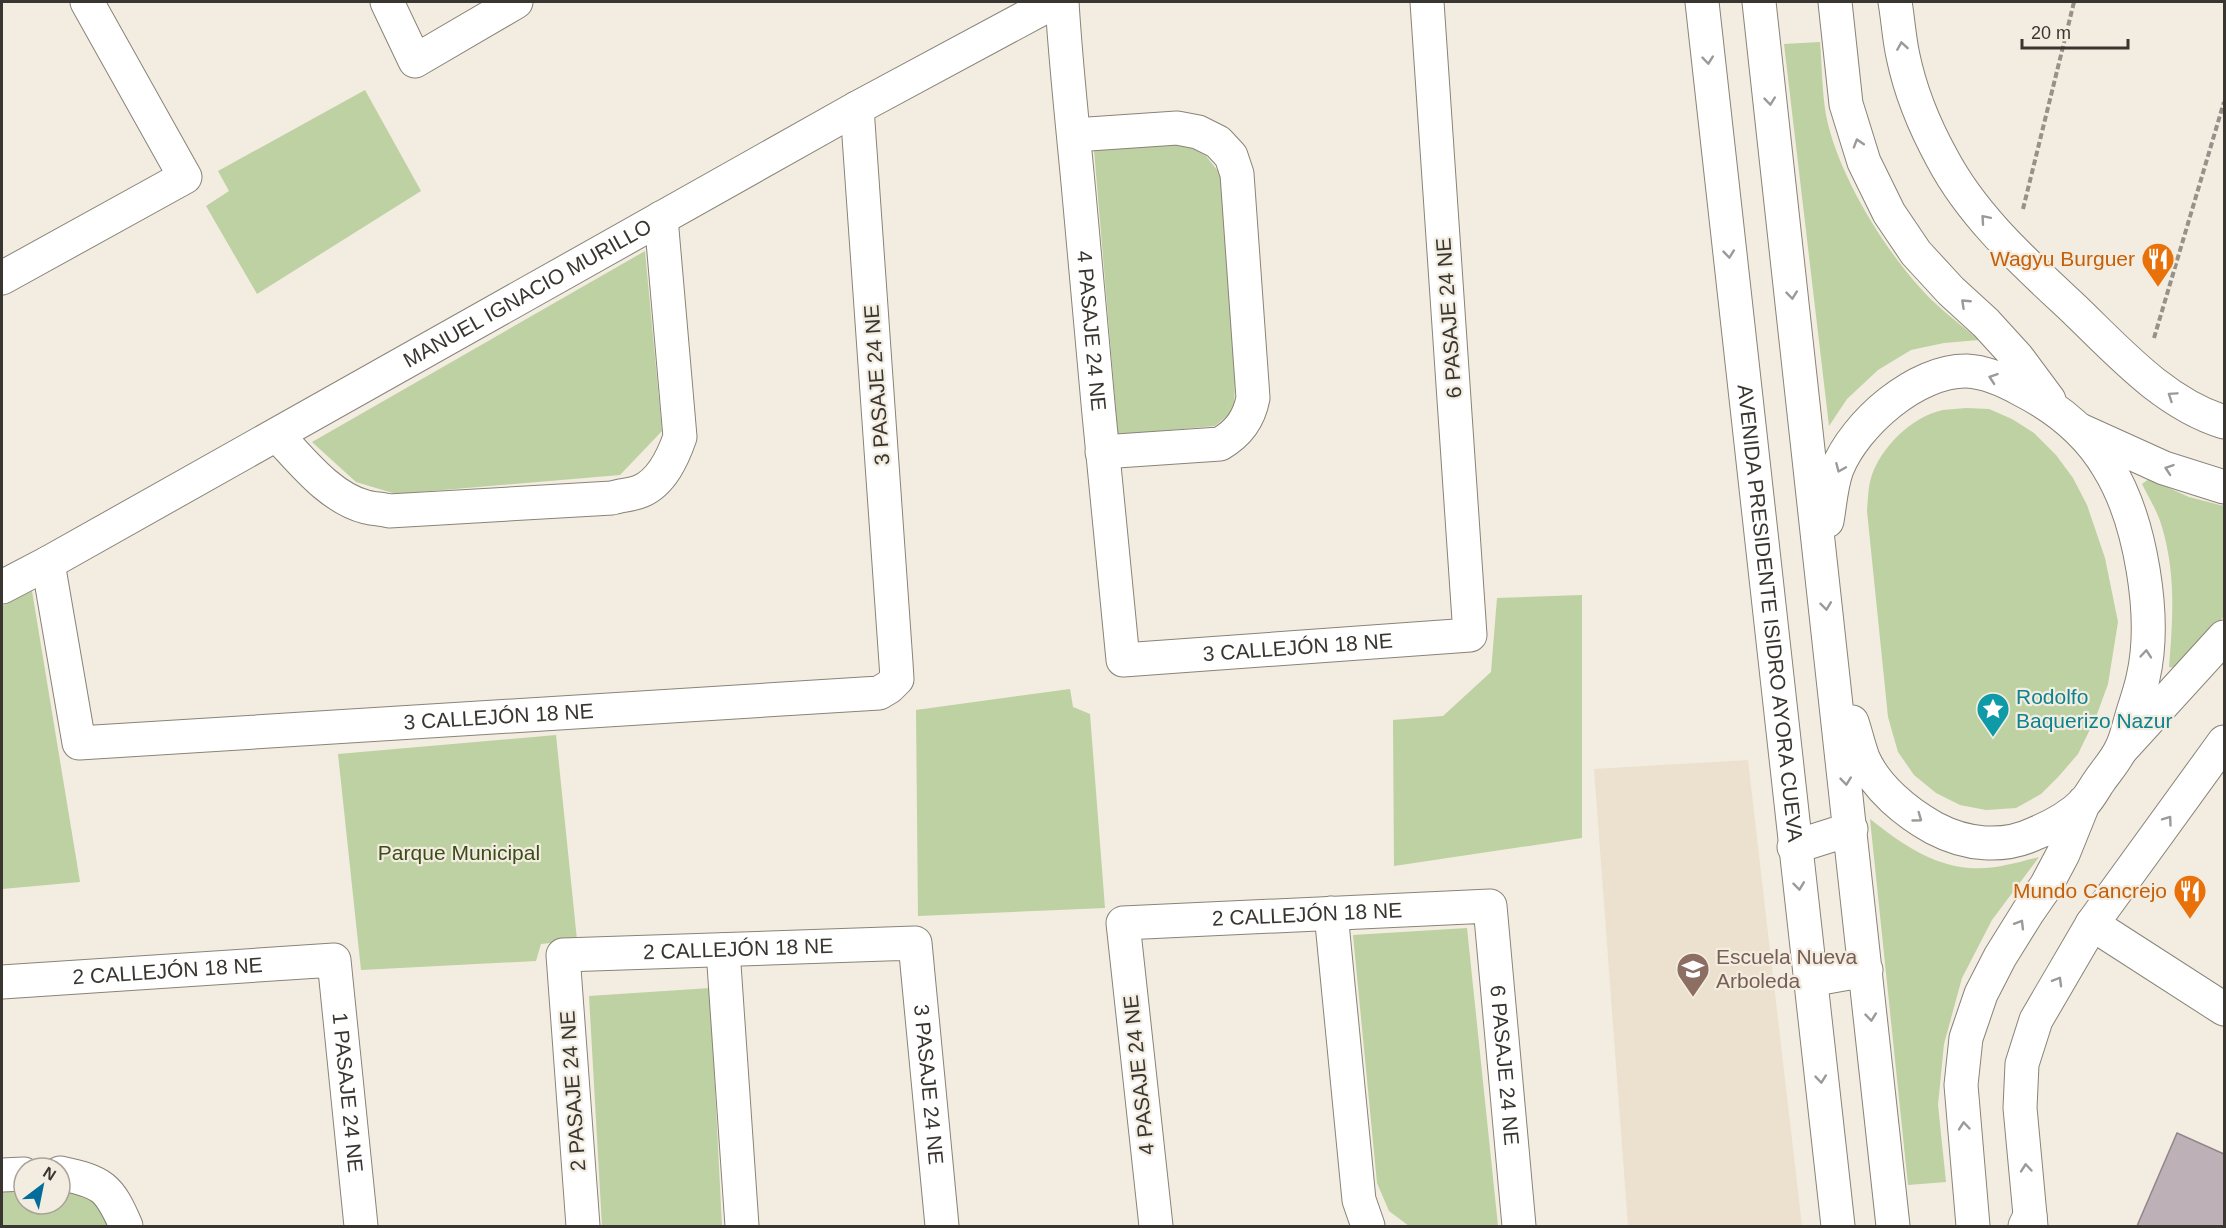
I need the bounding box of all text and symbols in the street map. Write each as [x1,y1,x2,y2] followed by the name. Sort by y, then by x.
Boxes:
[2022,12,2128,50] scale bar
[2031,23,2071,43] text: 20 m
[1896,41,1908,50] one-way arrow
[1701,55,1714,64] one-way arrow
[1763,97,1776,106] one-way arrow
[1853,138,1865,149] one-way arrow
[399,214,655,372] street label: MANUEL IGNACIO MURILLO
[1981,215,1992,226] one-way arrow
[1431,237,1466,399] street label: 6 PASAJE 24 NE
[2140,241,2176,288] restaurant icon: Wagyu Burguer
[1990,247,2135,270] place label: Wagyu Burguer
[1722,249,1735,258] one-way arrow
[1073,250,1111,412] street label: 4 PASAJE 24 NE
[1785,291,1798,300] one-way arrow
[1961,299,1972,310] one-way arrow
[859,304,894,466] street label: 3 PASAJE 24 NE
[1988,372,1999,385] one-way arrow
[1734,383,1807,843] street label: AVENIDA PRESIDENTE ISIDRO AYORA CUEVA
[2168,392,2179,403] one-way arrow
[1835,461,1847,472] one-way arrow
[2164,464,2175,477] one-way arrow
[1820,602,1832,611] one-way arrow
[1202,629,1393,665] street label: 3 CALLEJÓN 18 NE
[2139,649,2152,658] one-way arrow
[2016,685,2172,732] place label: Rodolfo Baquerizo Nazur
[1975,691,2011,738] place icon: Rodolfo Baquerizo Nazur
[403,699,594,734] street label: 3 CALLEJÓN 18 NE
[1839,777,1852,786] one-way arrow
[1912,811,1923,822] one-way arrow
[2160,816,2171,827] one-way arrow
[378,841,540,864] park label: Parque Municipal
[2172,873,2208,920] restaurant icon: Mundo Cancrejo
[2013,879,2167,902] place label: Mundo Cancrejo
[1792,881,1804,890] one-way arrow
[1211,898,1403,930] street label: 2 CALLEJÓN 18 NE
[2013,920,2025,930] one-way arrow
[643,934,834,963] street label: 2 CALLEJÓN 18 NE
[1716,945,1858,992] place label: Escuela Nueva Arboleda
[1675,951,1711,998] school or university icon: Escuela Nueva Arboleda
[72,953,263,988] street label: 2 CALLEJÓN 18 NE
[2050,977,2062,987] one-way arrow
[1486,984,1524,1146] street label: 6 PASAJE 24 NE
[1119,994,1158,1156] street label: 4 PASAJE 24 NE
[910,1003,948,1165] street label: 3 PASAJE 24 NE
[555,1010,590,1172] street label: 2 PASAJE 24 NE
[328,1011,368,1174] street label: 1 PASAJE 24 NE
[1864,1013,1877,1022] one-way arrow
[1814,1075,1827,1084] one-way arrow
[1958,1122,1971,1131] one-way arrow
[12,1156,72,1216] north arrow
[40,1163,59,1184] text: N
[2020,1164,2033,1173] one-way arrow

